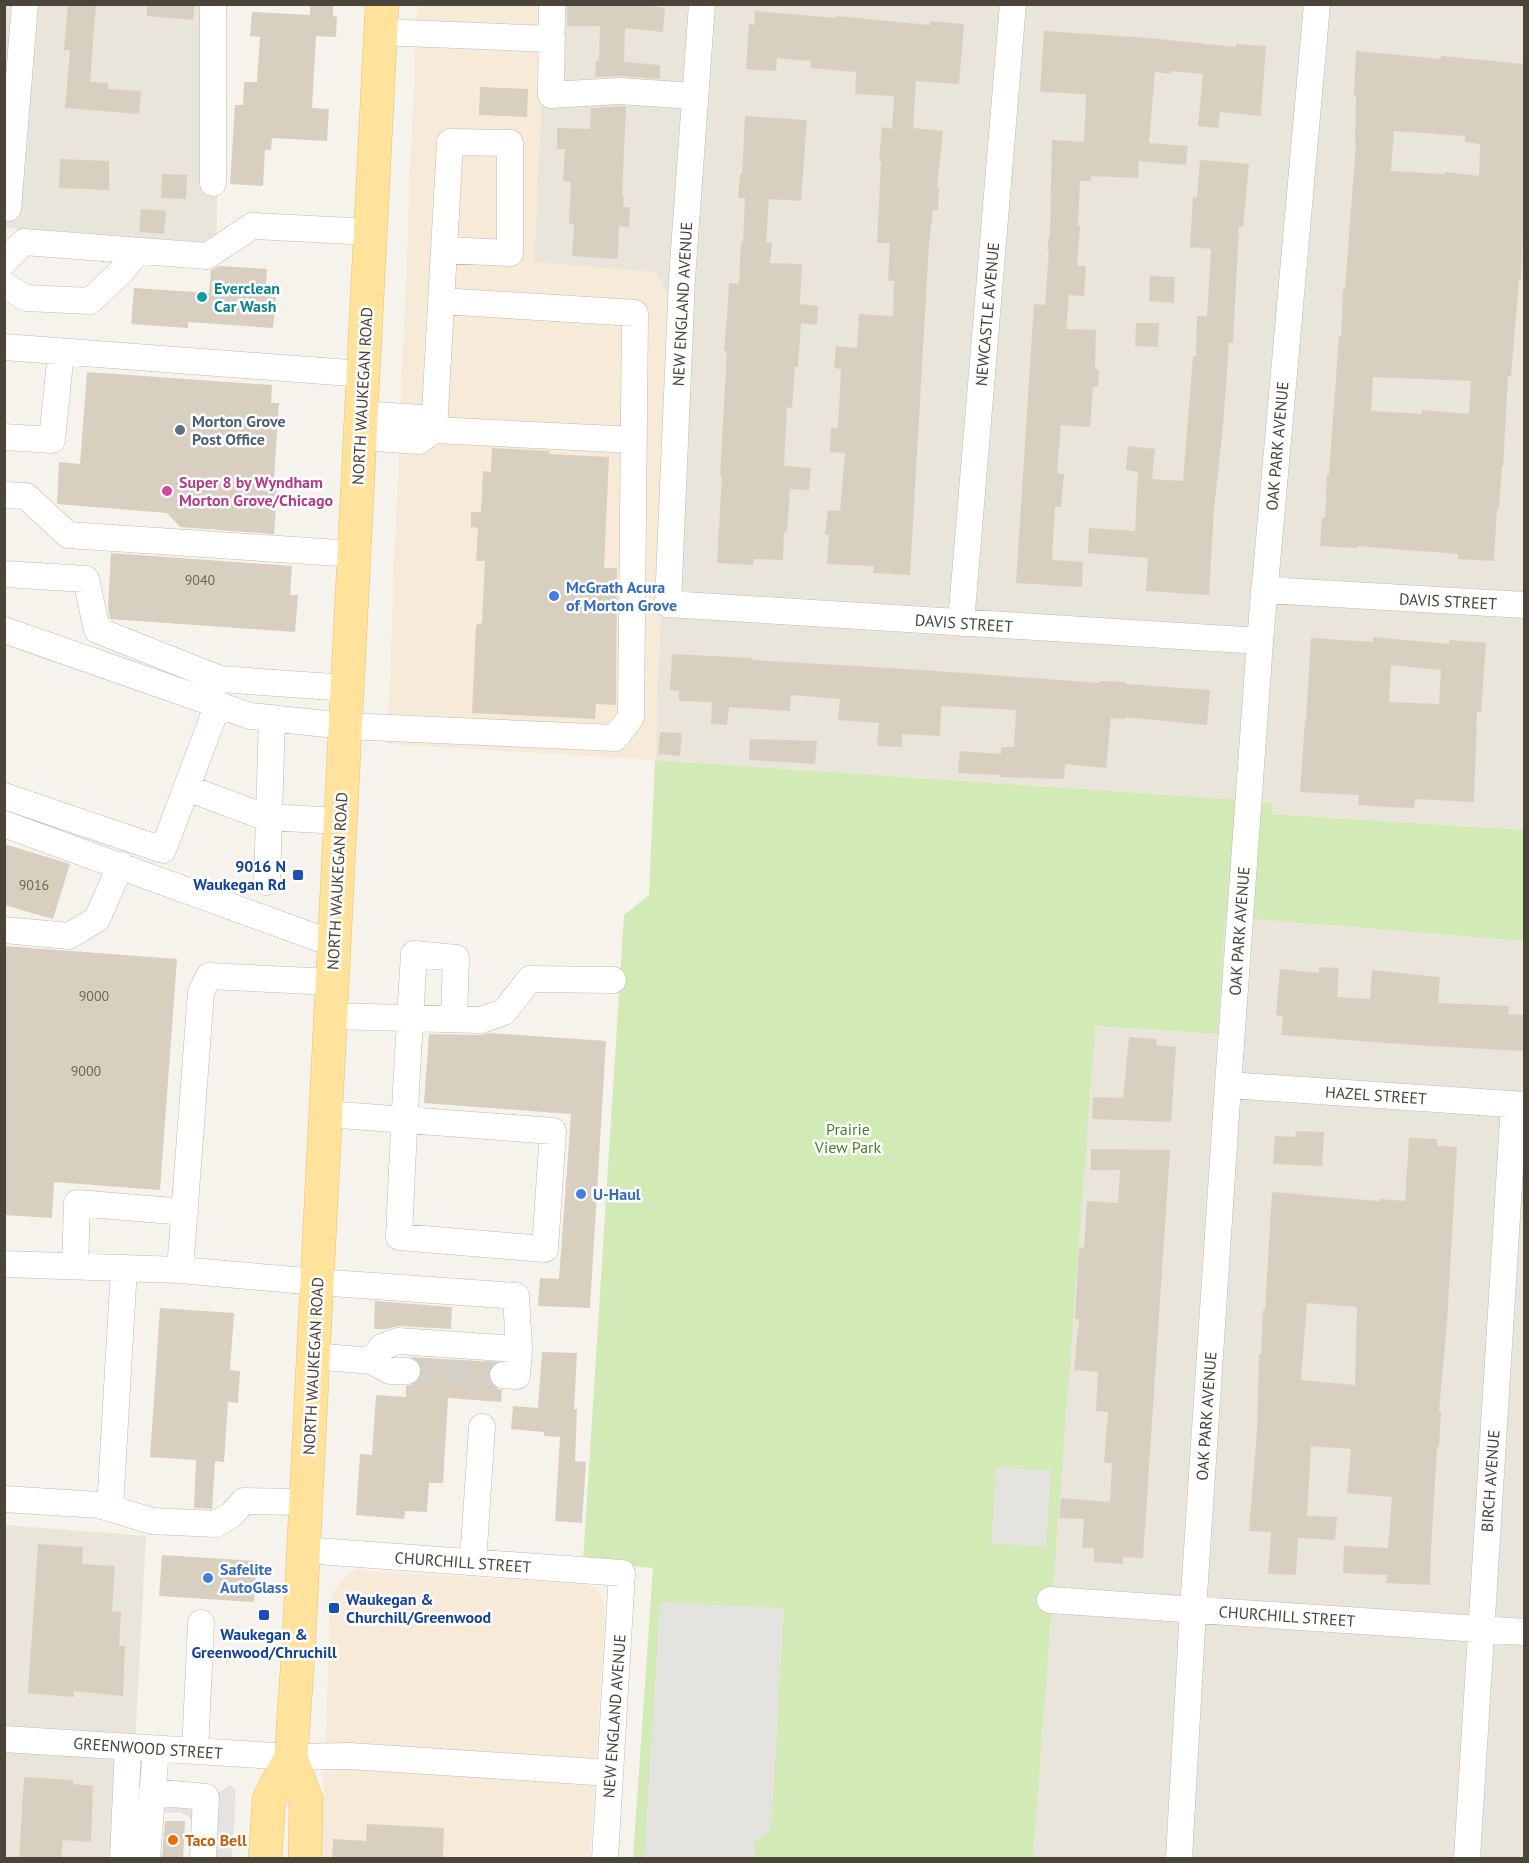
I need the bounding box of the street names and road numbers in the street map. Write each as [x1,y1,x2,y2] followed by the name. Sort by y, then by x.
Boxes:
[668,221,696,387] street label: NEW ENGLAND AVENUE
[971,241,1003,387] street label: NEWCASTLE AVENUE
[347,307,377,485] street label: NORTH WAUKEGAN ROAD
[1261,381,1293,511] street label: OAK PARK AVENUE
[1398,588,1498,614] street label: DAVIS STREET
[914,610,1014,636] street label: DAVIS STREET
[322,792,352,970] street label: NORTH WAUKEGAN ROAD
[1225,866,1253,996] street label: OAK PARK AVENUE
[1324,1081,1428,1109] street label: HAZEL STREET
[298,1277,328,1455] street label: NORTH WAUKEGAN ROAD
[1192,1351,1220,1481] street label: OAK PARK AVENUE
[1476,1429,1504,1533] street label: BIRCH AVENUE
[394,1547,532,1577] street label: CHURCHILL STREET
[1218,1601,1356,1631] street label: CHURCHILL STREET
[598,1633,630,1799] street label: NEW ENGLAND AVENUE
[73,1733,223,1763] street label: GREENWOOD STREET

